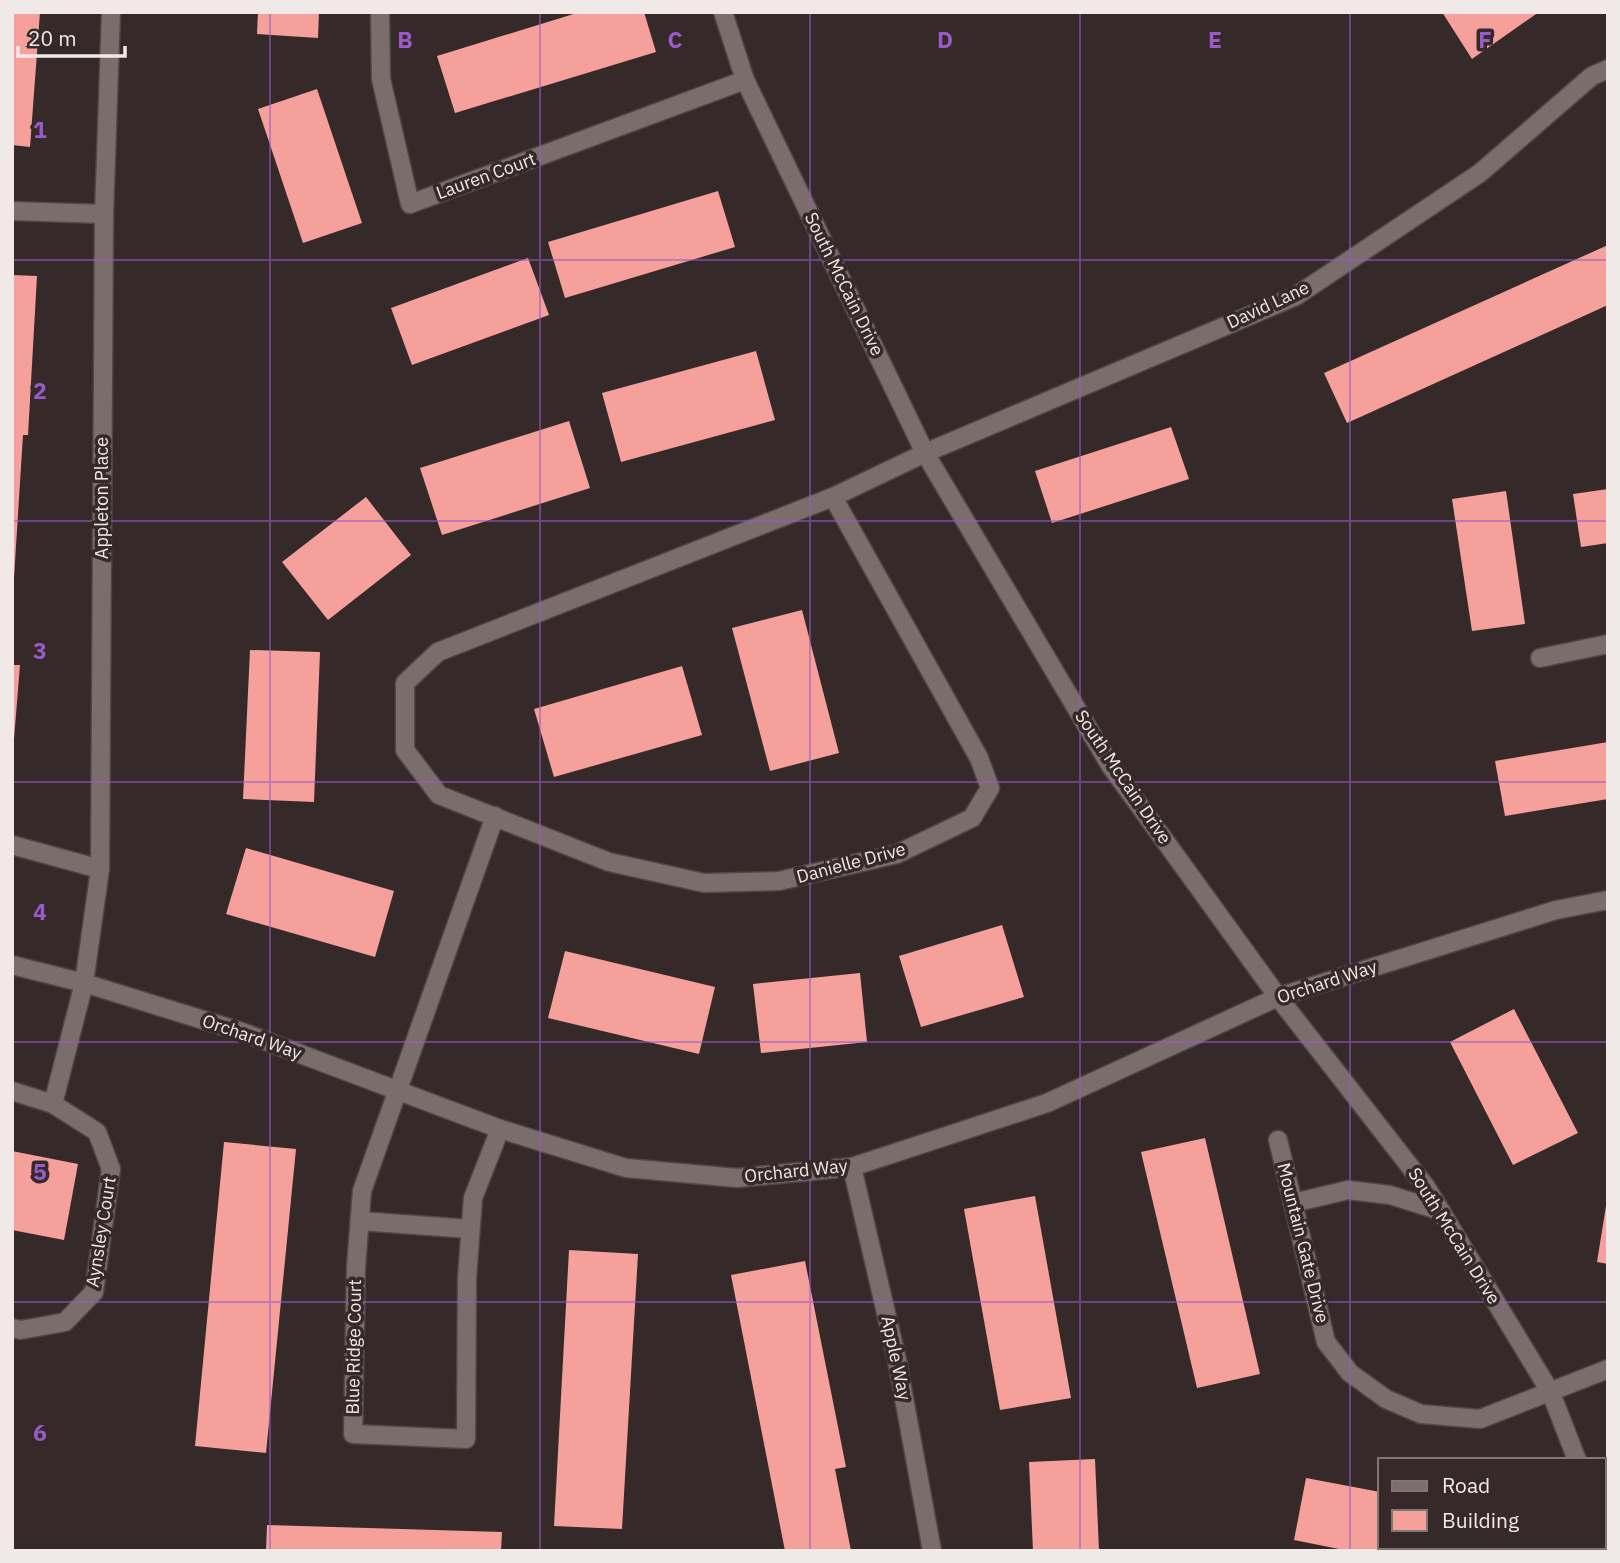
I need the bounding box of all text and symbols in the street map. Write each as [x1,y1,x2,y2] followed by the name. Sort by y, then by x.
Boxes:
[18,14,124,58] scale bar
[28,24,77,52] text: 20 m
[397,24,413,54] text: B
[668,24,683,54] text: C
[937,24,953,54] text: D
[1208,24,1222,54] text: E
[1478,24,1492,54] text: F
[33,114,47,144] text: 1
[433,147,539,204] street label: Lauren Court
[800,208,889,359] street label: South McCain Drive
[1223,275,1313,334] street label: David Lane
[33,375,47,405] text: 2
[90,437,113,559] street label: Appleton Place
[33,635,47,665] text: 3
[1070,705,1177,848] street label: South McCain Drive
[794,837,908,888] street label: Danielle Drive
[33,896,47,926] text: 4
[1274,955,1380,1008] street label: Orchard Way
[199,1009,305,1064] street label: Orchard Way
[743,1154,849,1187] street label: Orchard Way
[33,1156,47,1186] text: 5
[1272,1160,1335,1325] street label: Mountain Gate Drive
[1403,1163,1506,1308] street label: South McCain Drive
[80,1175,121,1289] street label: Aynsley Court
[341,1279,366,1415] street label: Blue Ridge Court
[876,1314,917,1402] street label: Apple Way
[33,1417,47,1447] text: 6
[1378,1458,1606,1549] legend
[1442,1471,1490,1499] text: Road
[1442,1506,1519,1534] text: Building

